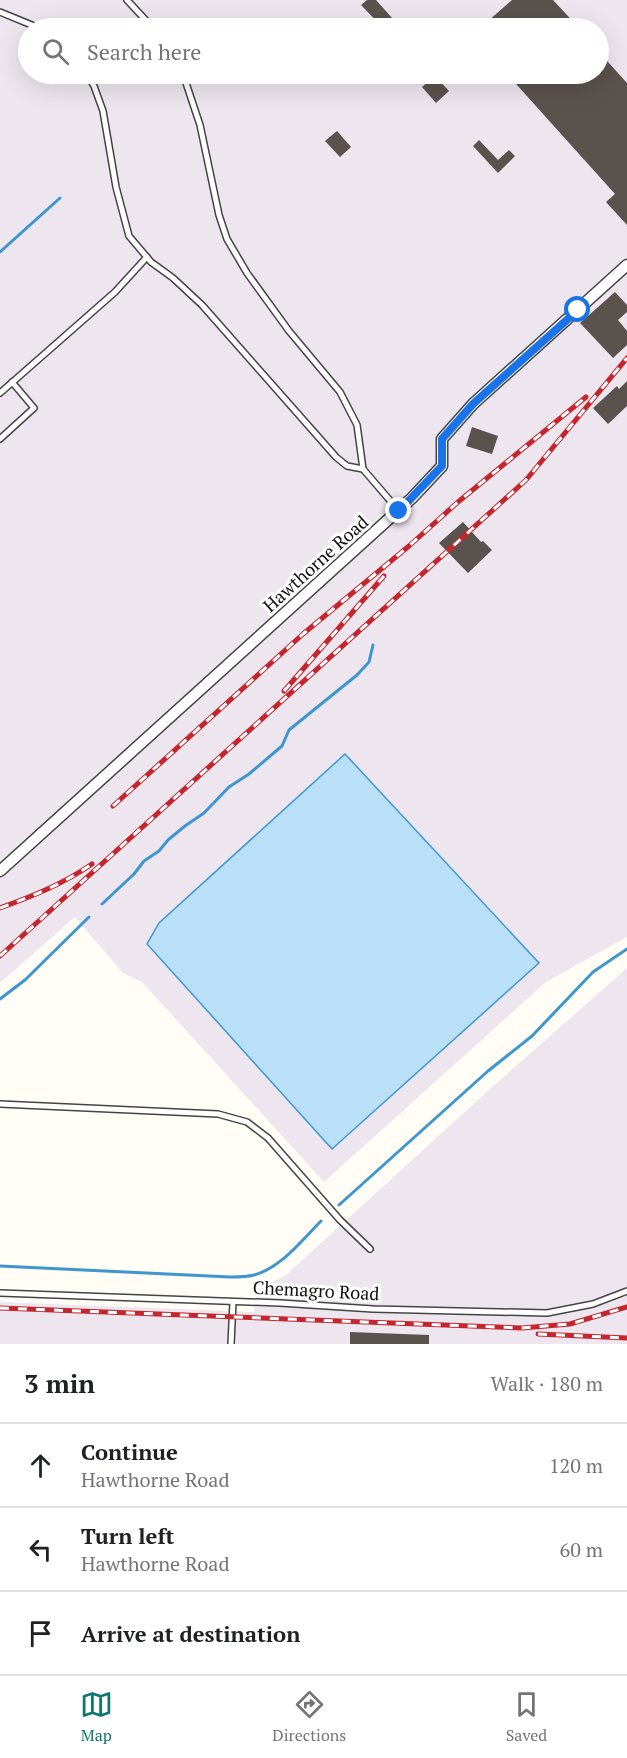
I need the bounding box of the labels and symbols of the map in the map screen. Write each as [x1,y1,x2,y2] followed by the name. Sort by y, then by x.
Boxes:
[564,296,590,322] route start
[385,497,411,523] route end
[258,510,373,617] street label: Hawthorne Road
[252,1275,380,1305] street label: Chemagro Road

